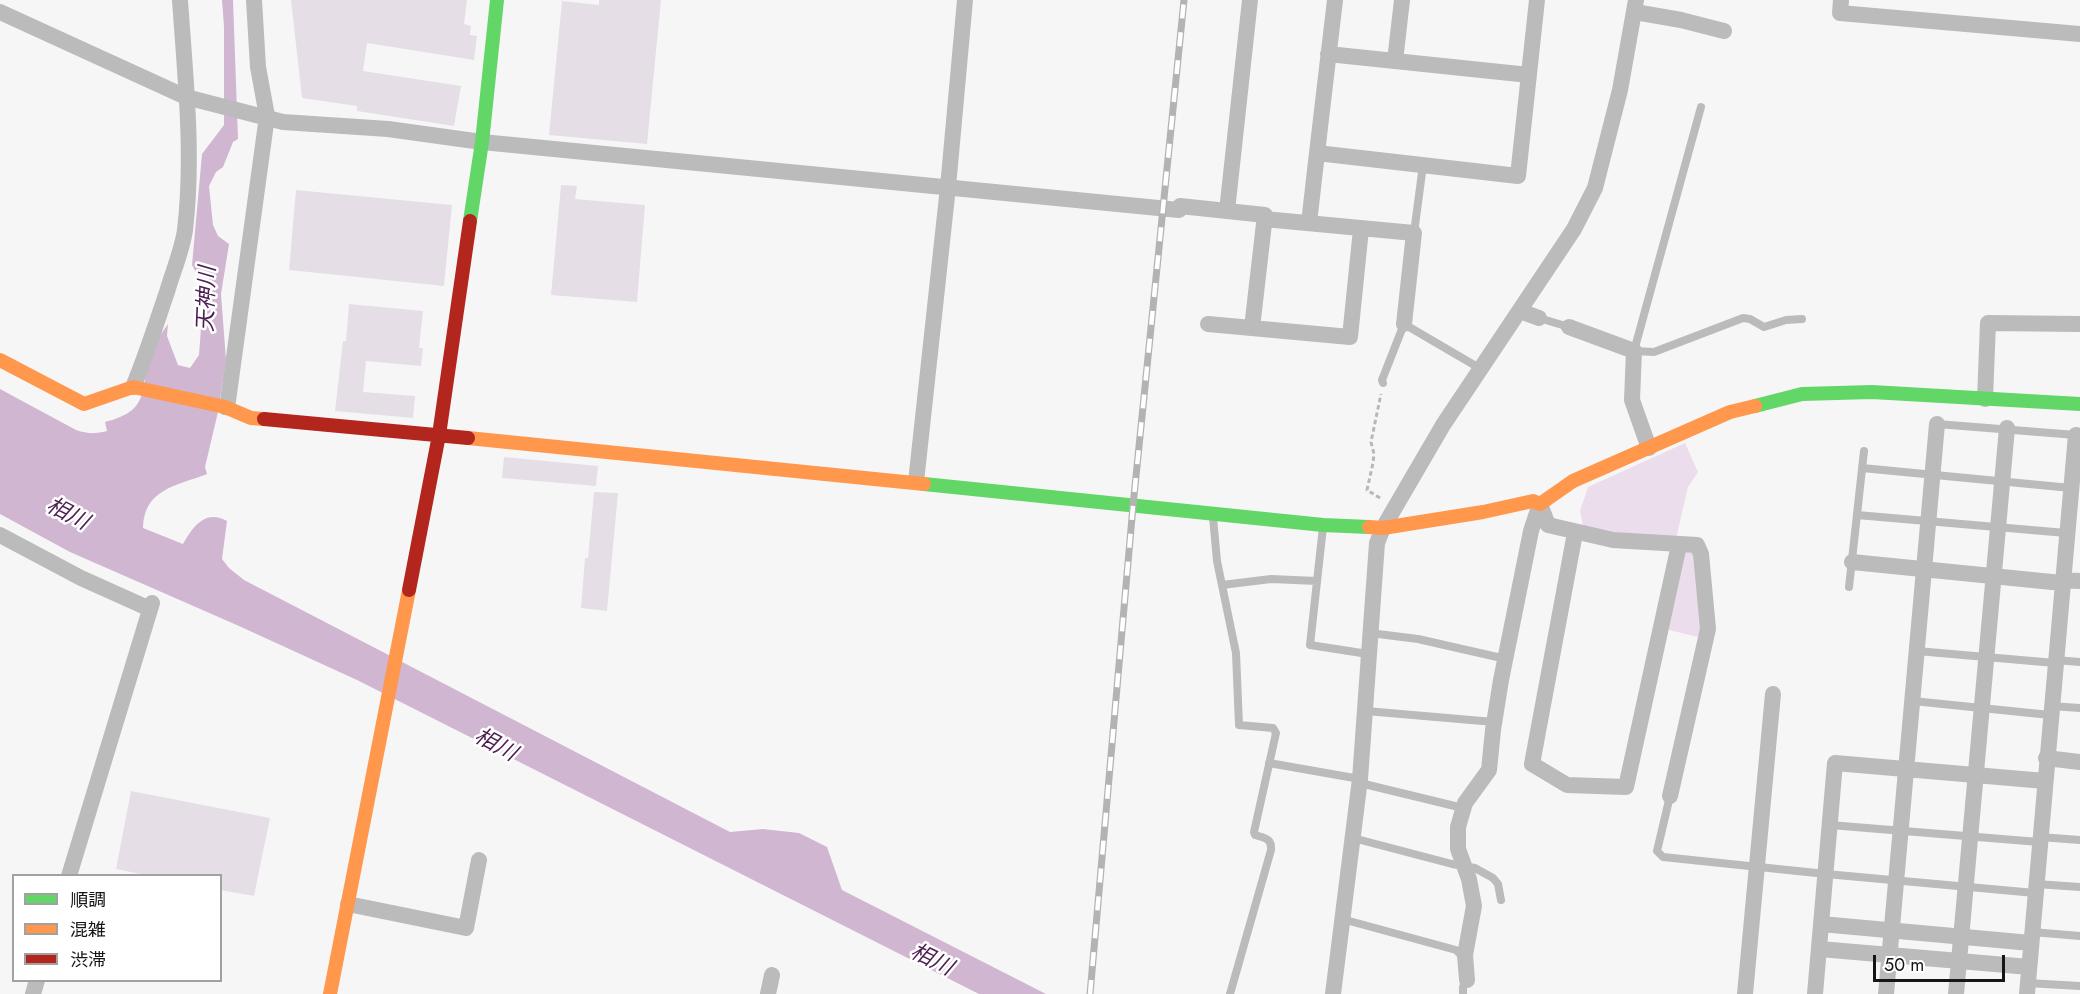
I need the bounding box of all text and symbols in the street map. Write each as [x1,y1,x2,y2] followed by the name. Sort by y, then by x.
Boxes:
[194,266,222,332] water label: 天神川
[41,493,93,537] water label: 相川
[469,724,521,768] water label: 相川
[12,874,222,982] legend
[70,887,106,913] text: 順調
[70,917,106,943] text: 混雑
[905,939,957,983] water label: 相川
[1876,943,2008,981] scale bar
[70,947,106,973] text: 渋滞
[1884,952,1924,978] text: 50 m

